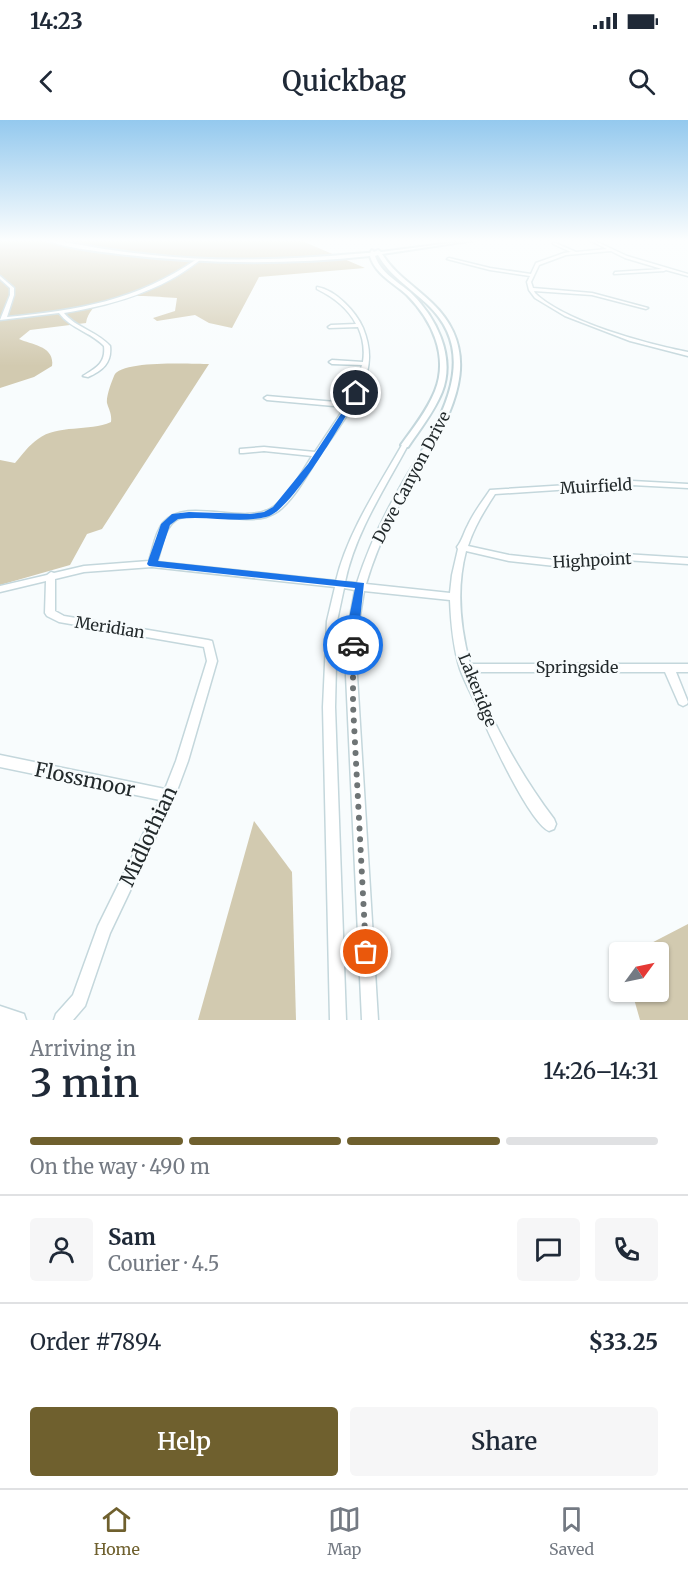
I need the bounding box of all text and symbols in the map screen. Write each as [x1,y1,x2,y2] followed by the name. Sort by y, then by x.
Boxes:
[30,7,83,35] text: 14:23
[282,64,406,98] text: Quickbag
[30,65,63,98] icon: back
[625,65,658,98] icon: search
[330,367,381,418] pin
[339,376,372,409] icon: home
[368,408,454,546] street label: Dove Canyon Drive
[559,474,633,498] street label: Muirfield
[552,548,633,572] street label: Highpoint
[74,612,147,642] street label: Meridian
[323,615,383,675] courier
[337,629,370,662] icon: car
[454,651,502,729] street label: Lakeridge
[536,657,618,677] street label: Springside
[32,756,138,802] street label: Flossmoor
[114,782,182,890] street label: Midlothian
[340,926,391,977] pin
[349,935,382,968] icon: bag
[609,942,669,1002] north arrow
[609,942,669,1002] map controls
[30,1036,136,1061] text: Arriving in
[543,1057,658,1085] text: 14:26–14:31
[30,1059,139,1108] text: 3 min
[30,1154,210,1179] text: On the way · 490 m
[30,1218,93,1281] button: person
[517,1218,580,1281] button: chat
[595,1218,658,1281] button: phone
[108,1223,156,1251] text: Sam
[108,1251,220,1276] text: Courier · 4.5
[30,1328,161,1356] text: Order #7894
[589,1328,658,1356] text: $33.25
[30,1407,338,1476] button: Help
[350,1407,658,1476] button: Share
[94,1503,140,1559] tab: Home
[327,1503,361,1559] tab: Map
[549,1503,594,1559] tab: Saved

